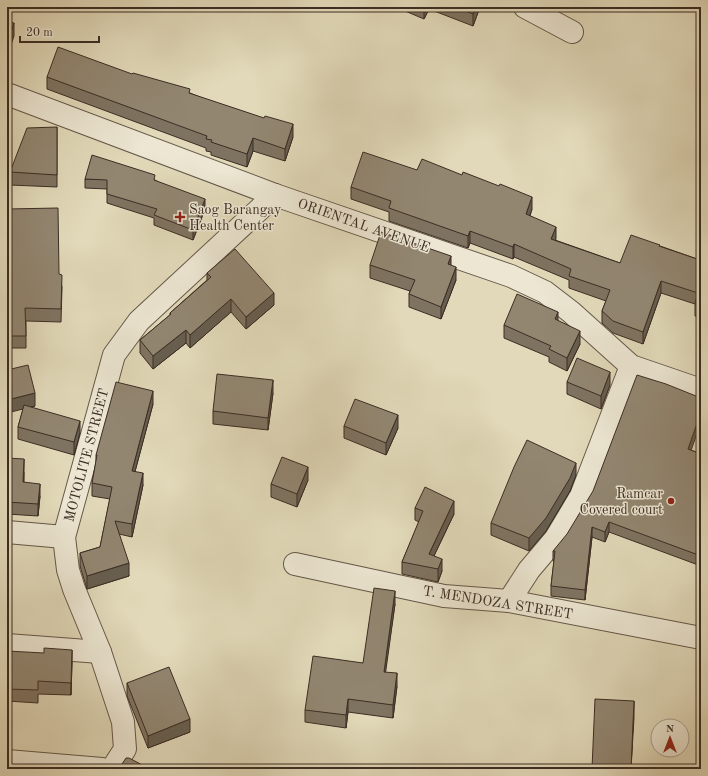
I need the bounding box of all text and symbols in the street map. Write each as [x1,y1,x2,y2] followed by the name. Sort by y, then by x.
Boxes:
[20,18,99,44] scale bar
[26,27,53,39] text: 20 m
[296,197,432,255] street label: ORIENTAL AVENUE
[189,203,282,233] place label: Saog Barangay Health Center
[174,211,186,223] marker: Saog Barangay Health Center
[62,387,112,524] street label: MOTOLITE STREET
[580,487,663,517] place label: Ramcar Covered court
[666,496,676,506] marker: Ramcar Covered court
[422,584,574,622] street label: T. MENDOZA STREET
[650,718,690,758] north arrow
[666,724,675,735] text: N

